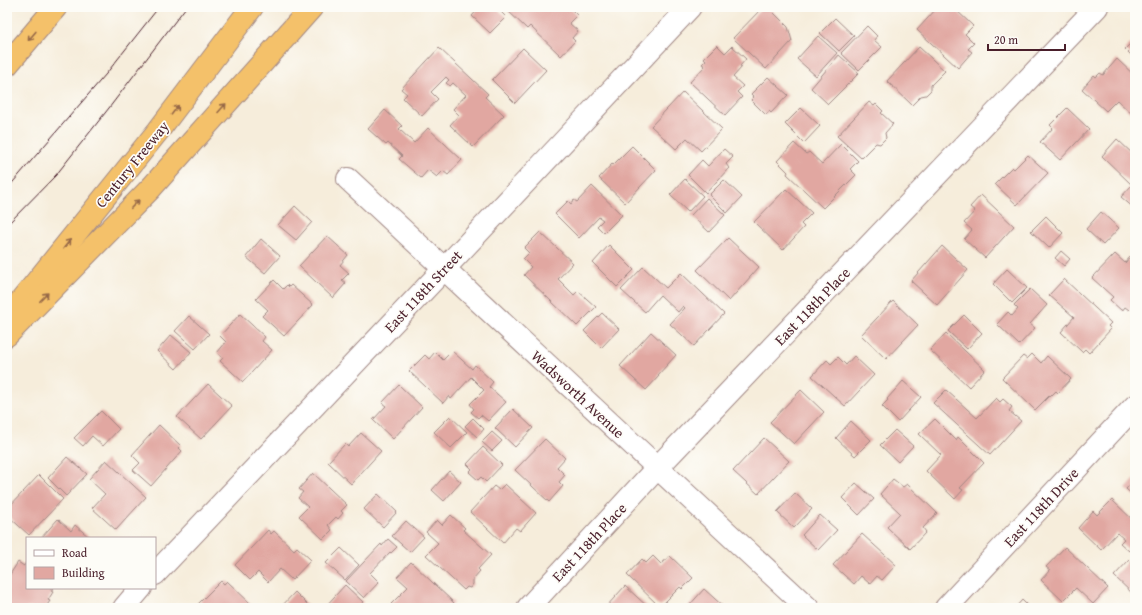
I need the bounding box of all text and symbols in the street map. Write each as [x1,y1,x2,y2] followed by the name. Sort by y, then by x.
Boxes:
[988,26,1065,52] scale bar
[27,31,36,42] one-way arrow
[994,31,1018,48] text: 20 m
[218,103,227,113] one-way arrow
[170,104,179,115] one-way arrow
[90,116,174,212] street label: Century Freeway
[130,199,140,209] one-way arrow
[63,239,72,250] one-way arrow
[379,245,467,337] street label: East 118th Street
[769,262,855,350] street label: East 118th Place
[39,292,49,302] one-way arrow
[527,345,629,443] street label: Wadsworth Avenue
[999,463,1083,551] street label: East 118th Drive
[547,498,631,586] street label: East 118th Place
[26,537,156,589] legend
[62,544,88,561] text: Road
[62,564,105,581] text: Building

